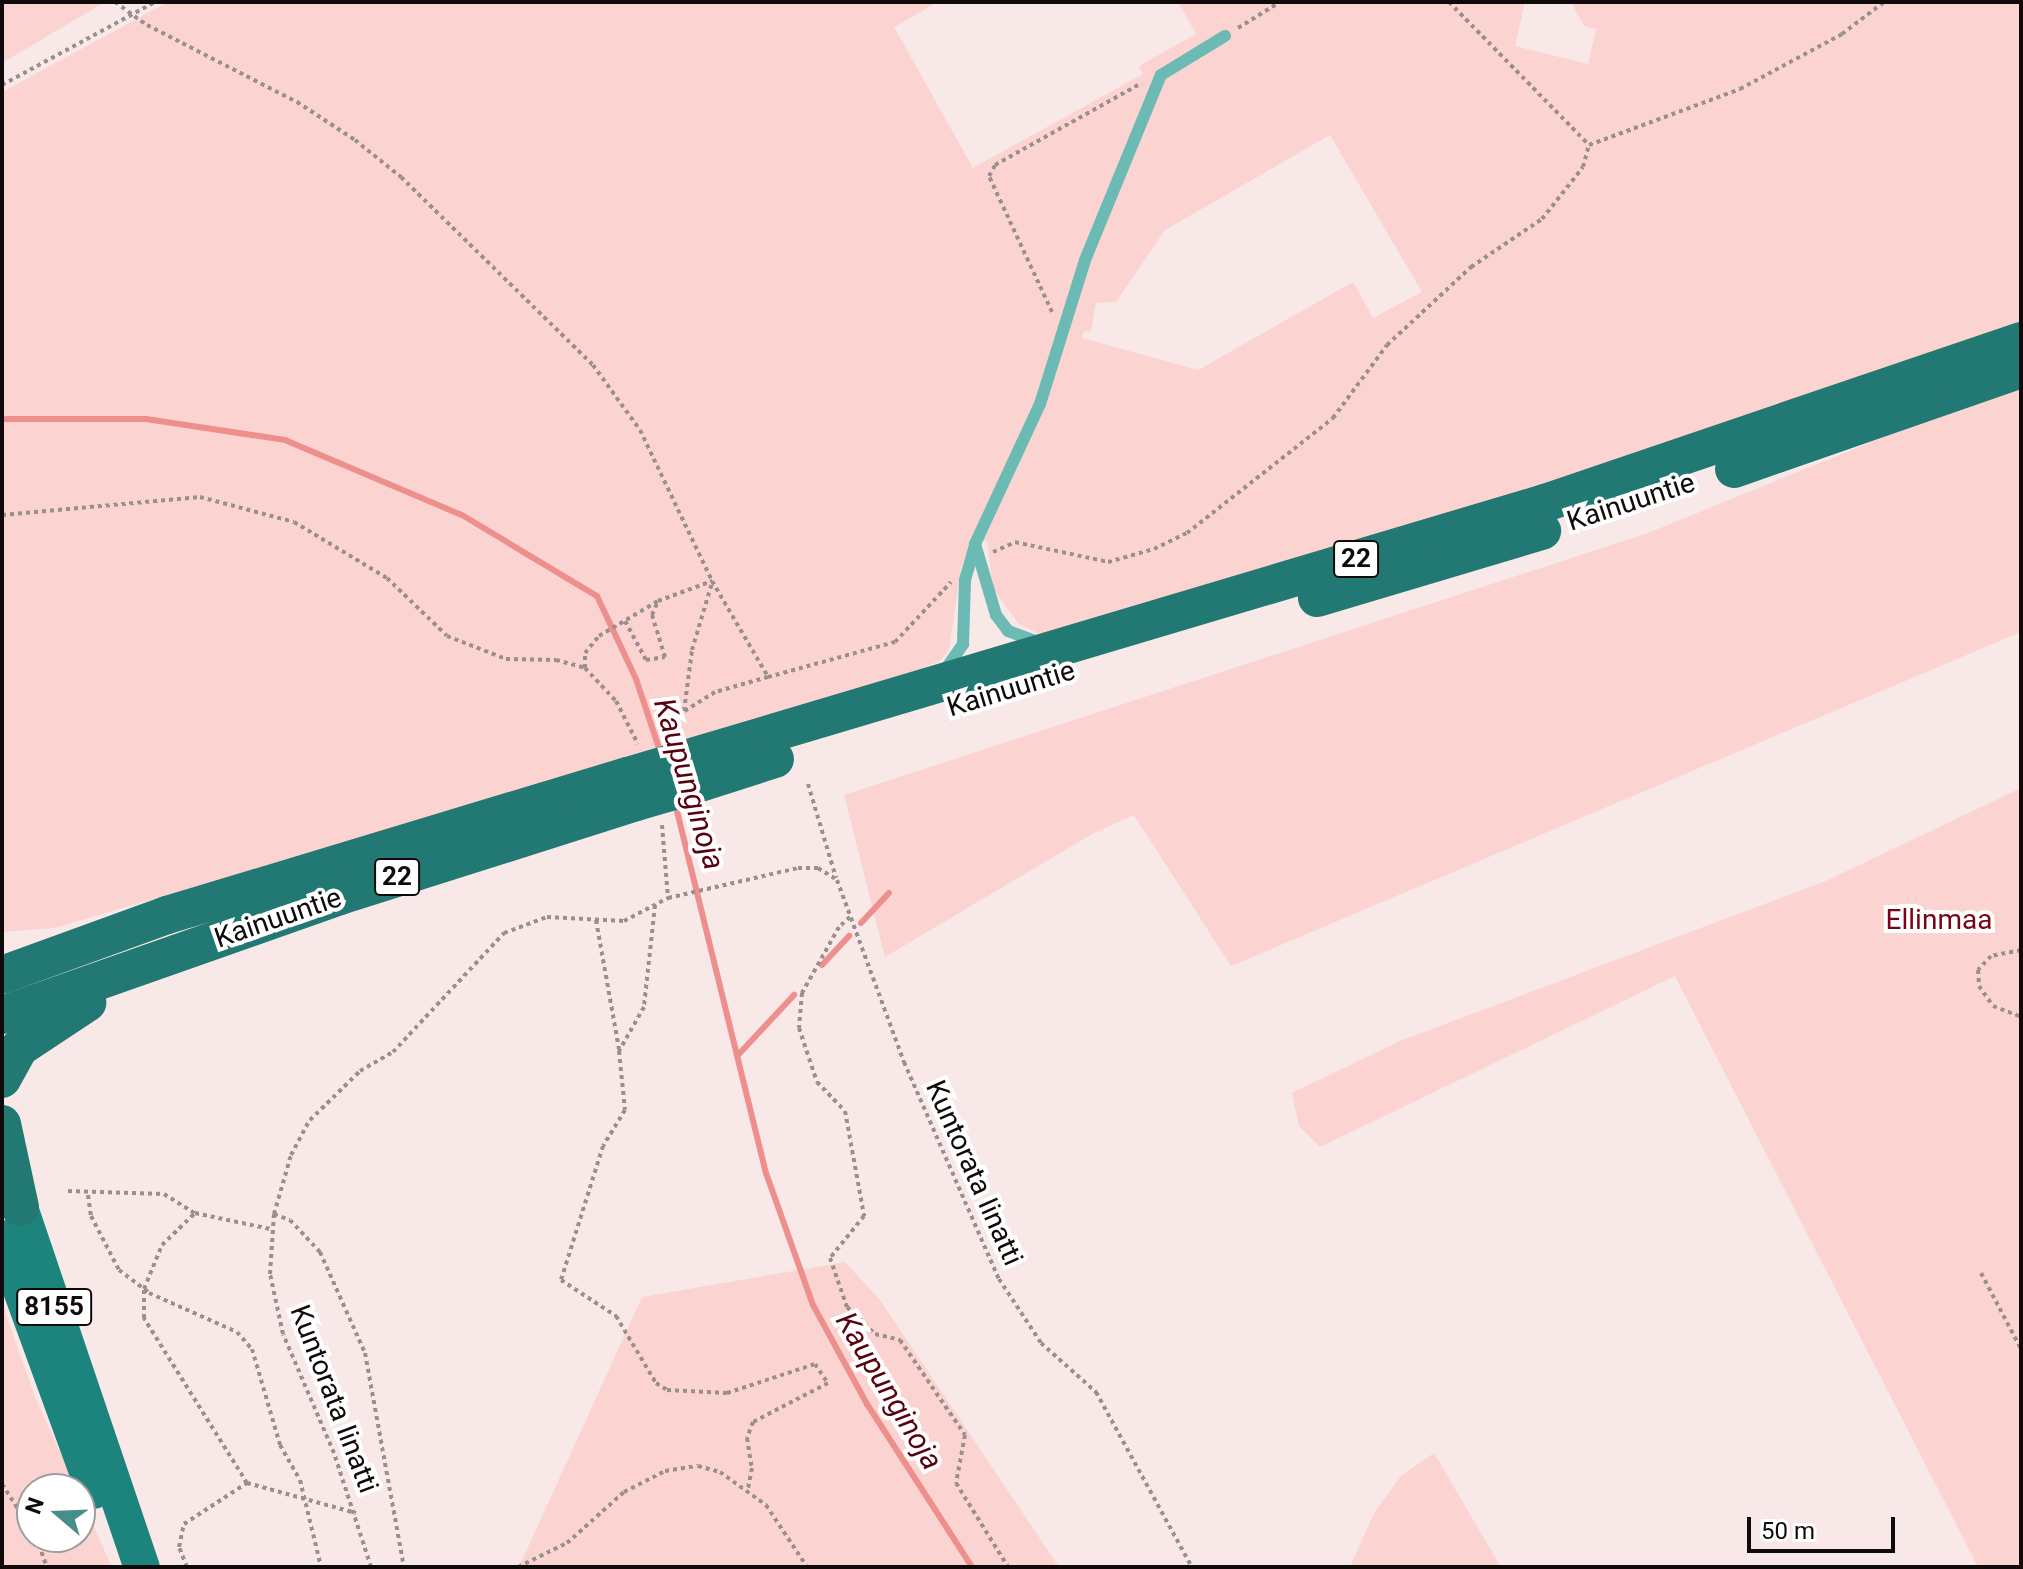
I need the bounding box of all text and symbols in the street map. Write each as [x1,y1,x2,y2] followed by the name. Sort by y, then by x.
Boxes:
[1563,466,1699,538] street label: Kainuuntie
[1332,537,1380,581] road number: 22
[943,654,1079,724] street label: Kainuuntie
[646,694,732,874] water label: Kaupunginoja
[373,855,421,899] road number: 22
[210,881,346,955] street label: Kainuuntie
[1886,903,1992,937] park label: Ellinmaa
[918,1075,1030,1271] street label: Kuntorata Iinatti
[16,1285,92,1329] road number: 8155
[283,1300,385,1498] street label: Kuntorata Iinatti
[828,1306,950,1476] water label: Kaupunginoja
[16,1473,96,1553] north arrow
[20,1494,49,1517] text: N
[1751,1501,1899,1551] scale bar
[1761,1517,1815,1545] text: 50 m

